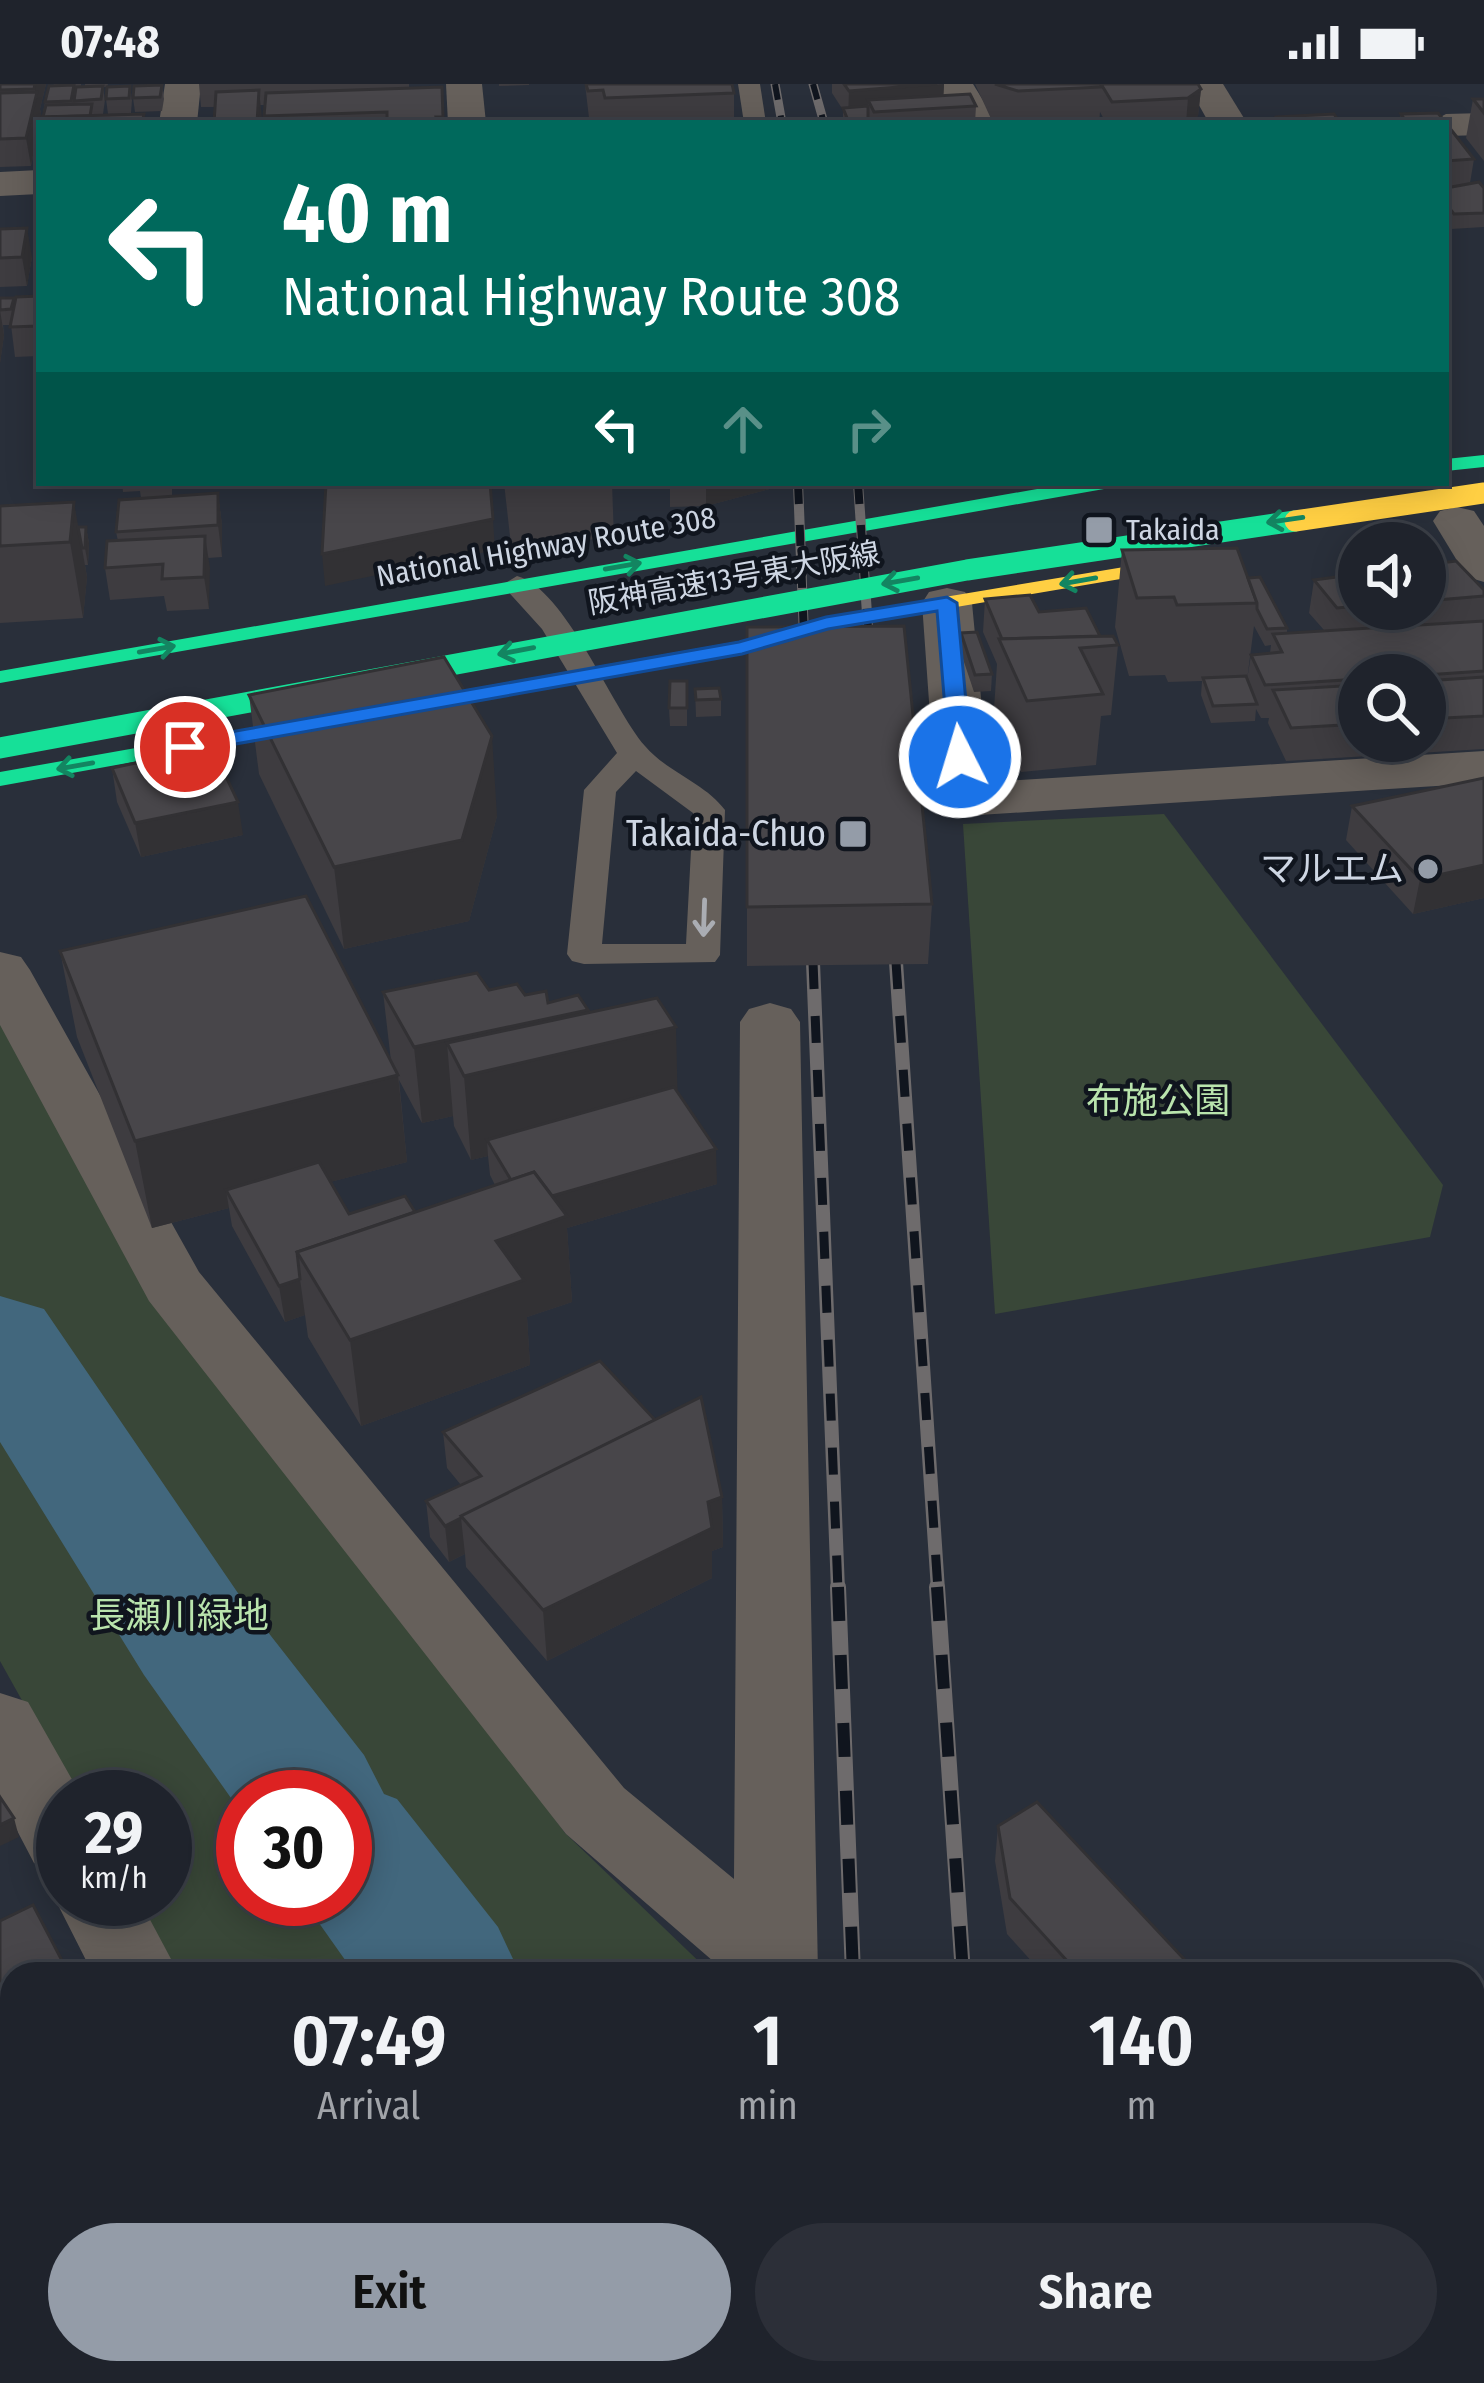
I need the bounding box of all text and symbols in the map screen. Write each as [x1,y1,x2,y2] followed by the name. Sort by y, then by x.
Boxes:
[60,15,160,69] text: 07:48
[282,163,453,264] text: 40 m
[84,168,240,324] icon: left
[282,265,900,329] text: National Highway Route 308
[584,396,650,462] icon: left
[710,396,776,462] icon: ahead
[836,396,902,462] icon: right
[374,499,718,595] street label: National Highway Route 308
[1266,509,1305,532] one-way arrow
[1126,512,1220,548] place label: Takaida
[1083,514,1115,546] marker: Takaida
[1338,522,1446,762] map controls
[1338,522,1446,630] button: sound
[585,535,883,621] street label: 阪神高速13号東大阪線
[603,554,642,577] one-way arrow
[1059,570,1098,593] one-way arrow
[881,571,920,594] one-way arrow
[136,637,175,660] one-way arrow
[497,641,536,663] one-way arrow
[1338,654,1446,762] button: search
[897,694,1023,820] position arrow
[134,696,236,798] pin
[152,714,218,780] icon: arrive
[57,756,96,778] one-way arrow
[626,812,826,856] place label: Takaida-Chuo
[837,818,869,850] marker: Takaida-Chuo
[1260,847,1404,891] place label: マルエム
[1415,856,1441,882] marker: マルエム
[692,898,715,937] one-way arrow
[1086,1079,1230,1123] park label: 布施公園
[89,1594,269,1638] park label: 長瀬川緑地
[216,1770,372,1926] speed limit sign: 30
[85,1797,143,1869] text: 29
[81,1860,147,1896] text: km/h
[291,1998,446,2084] text: 07:49
[753,1998,783,2084] text: 1
[1089,1998,1194,2084] text: 140
[317,2083,420,2129] text: Arrival
[737,2083,798,2129] text: min
[1126,2083,1156,2129] text: m
[48,2223,731,2361] button: Exit
[755,2223,1437,2361] button: Share

